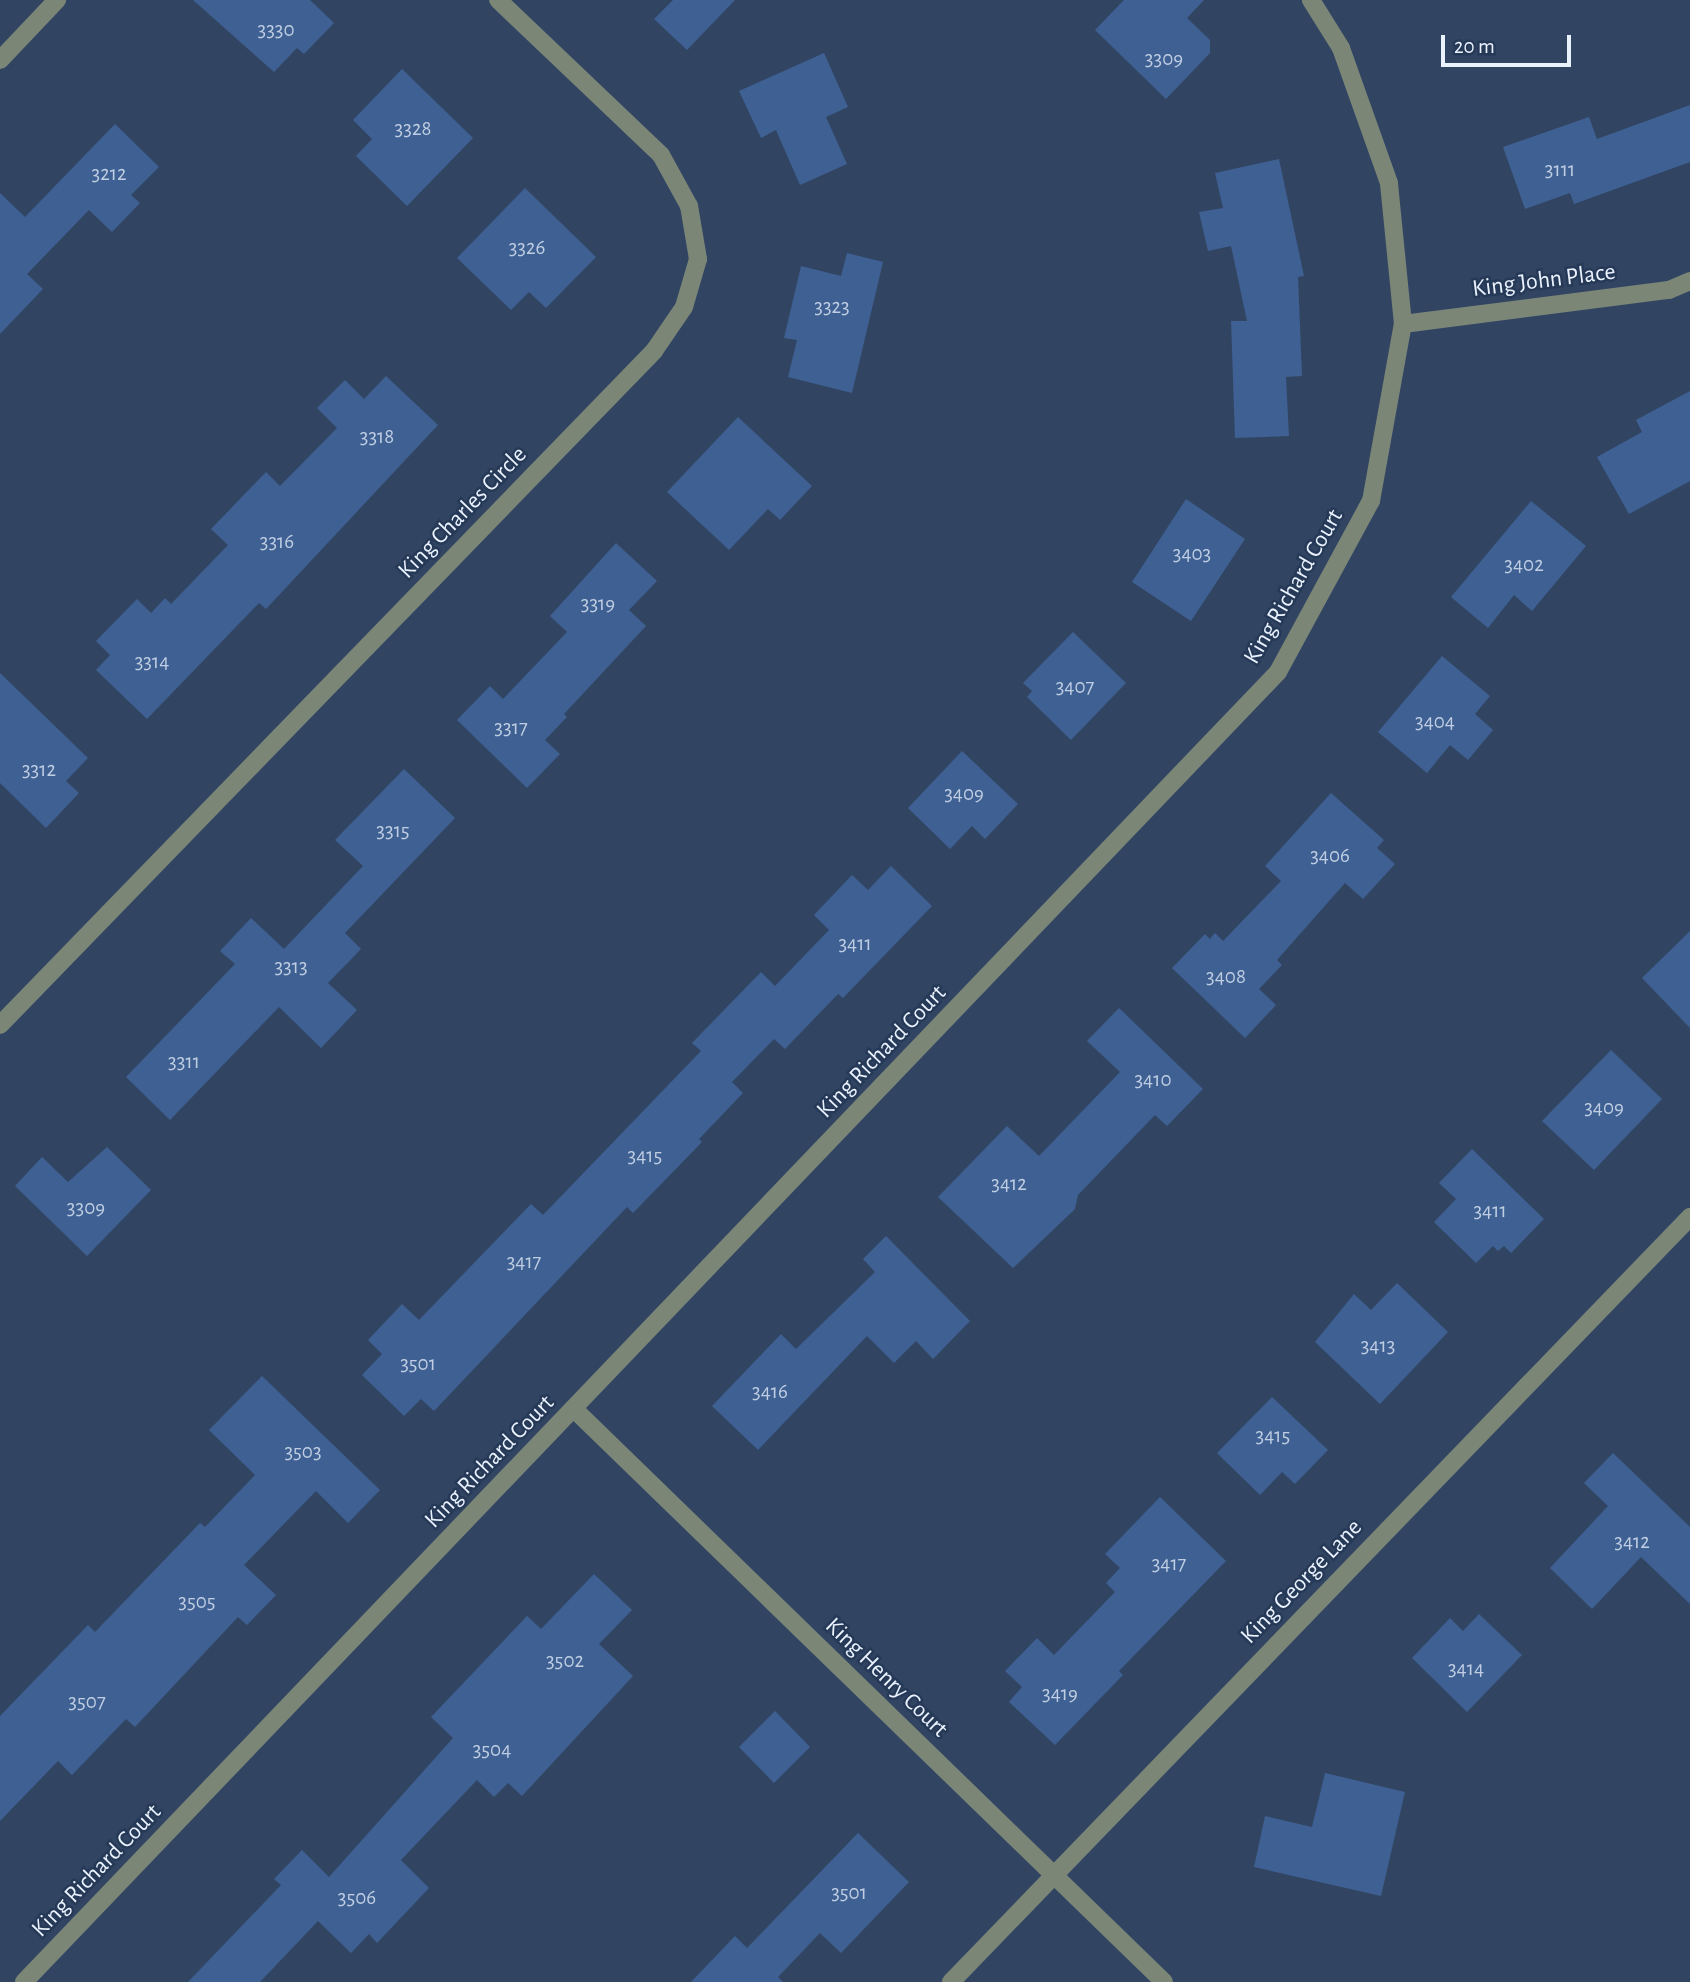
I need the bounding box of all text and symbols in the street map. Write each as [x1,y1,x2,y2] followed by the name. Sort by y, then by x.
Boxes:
[257,17,295,43] house number: 3330
[1445,21,1574,65] scale bar
[1454,36,1495,57] text: 20 m
[1145,46,1183,72] house number: 3309
[395,116,431,142] house number: 3328
[1545,157,1575,183] house number: 3111
[92,161,126,187] house number: 3212
[509,235,545,261] house number: 3326
[1471,258,1617,304] street label: King John Place
[814,294,850,320] house number: 3323
[360,424,394,450] house number: 3318
[393,441,533,585] street label: King Charles Circle
[1238,504,1350,670] street label: King Richard Court
[260,529,294,555] house number: 3316
[1173,541,1211,567] house number: 3403
[1504,552,1544,578] house number: 3402
[581,591,615,617] house number: 3319
[135,649,169,675] house number: 3314
[1056,674,1094,700] house number: 3407
[1415,709,1455,735] house number: 3404
[494,715,528,741] house number: 3317
[22,757,56,783] house number: 3312
[944,781,984,807] house number: 3409
[376,818,410,844] house number: 3315
[1310,843,1350,869] house number: 3406
[838,931,872,957] house number: 3411
[274,954,308,980] house number: 3313
[1206,964,1246,990] house number: 3408
[811,979,953,1125] street label: King Richard Court
[168,1049,200,1075] house number: 3311
[1134,1067,1172,1093] house number: 3410
[1584,1095,1624,1121] house number: 3409
[628,1143,662,1169] house number: 3415
[991,1171,1027,1197] house number: 3412
[67,1195,105,1221] house number: 3309
[1473,1198,1507,1224] house number: 3411
[507,1249,541,1275] house number: 3417
[1361,1333,1395,1359] house number: 3413
[400,1351,436,1377] house number: 3501
[752,1379,788,1405] house number: 3416
[419,1389,561,1535] street label: King Richard Court
[1256,1423,1290,1449] house number: 3415
[284,1439,322,1465] house number: 3503
[1235,1514,1369,1650] street label: King George Lane
[1614,1529,1650,1555] house number: 3412
[1152,1551,1186,1577] house number: 3417
[178,1589,216,1615] house number: 3505
[819,1612,953,1744] street label: King Henry Court
[546,1648,584,1674] house number: 3502
[1448,1656,1484,1682] house number: 3414
[1042,1681,1078,1707] house number: 3419
[68,1689,106,1715] house number: 3507
[473,1737,511,1763] house number: 3504
[26,1798,168,1944] street label: King Richard Court
[831,1880,867,1906] house number: 3501
[338,1885,376,1911] house number: 3506

